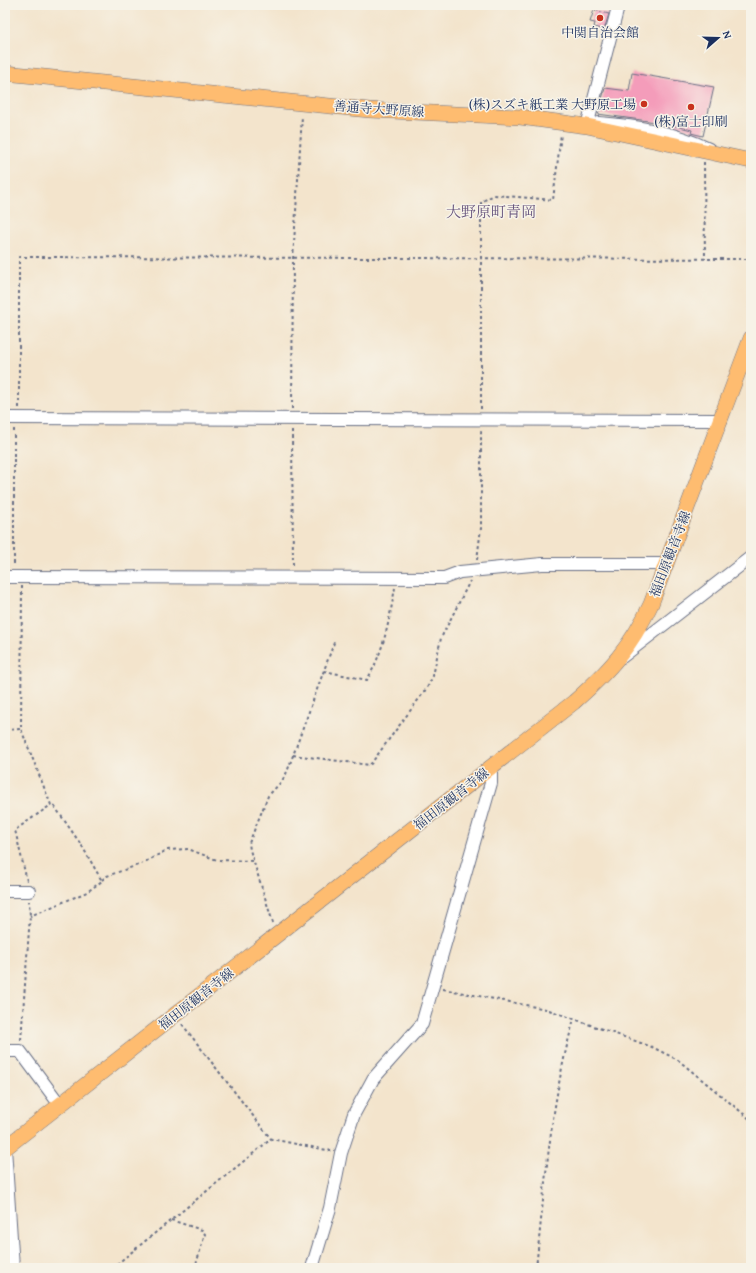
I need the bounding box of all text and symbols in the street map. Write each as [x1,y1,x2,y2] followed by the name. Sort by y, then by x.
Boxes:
[595,13,605,23] marker: 中関自治会館
[698,18,738,58] north arrow
[561,23,639,42] place label: 中関自治会館
[719,28,736,41] text: N
[469,95,636,114] place label: (株)スズキ紙工業 大野原工場
[333,96,425,122] street label: 善通寺大野原線
[639,99,649,109] marker: (株)スズキ紙工業 大野原工場
[686,102,696,112] marker: (株)富士印刷
[654,112,728,131] place label: (株)富士印刷
[446,201,536,222] district label: 大野原町青岡
[645,508,695,600] street label: 福田原観音寺線
[409,763,493,835] street label: 福田原観音寺線
[154,963,238,1035] street label: 福田原観音寺線

